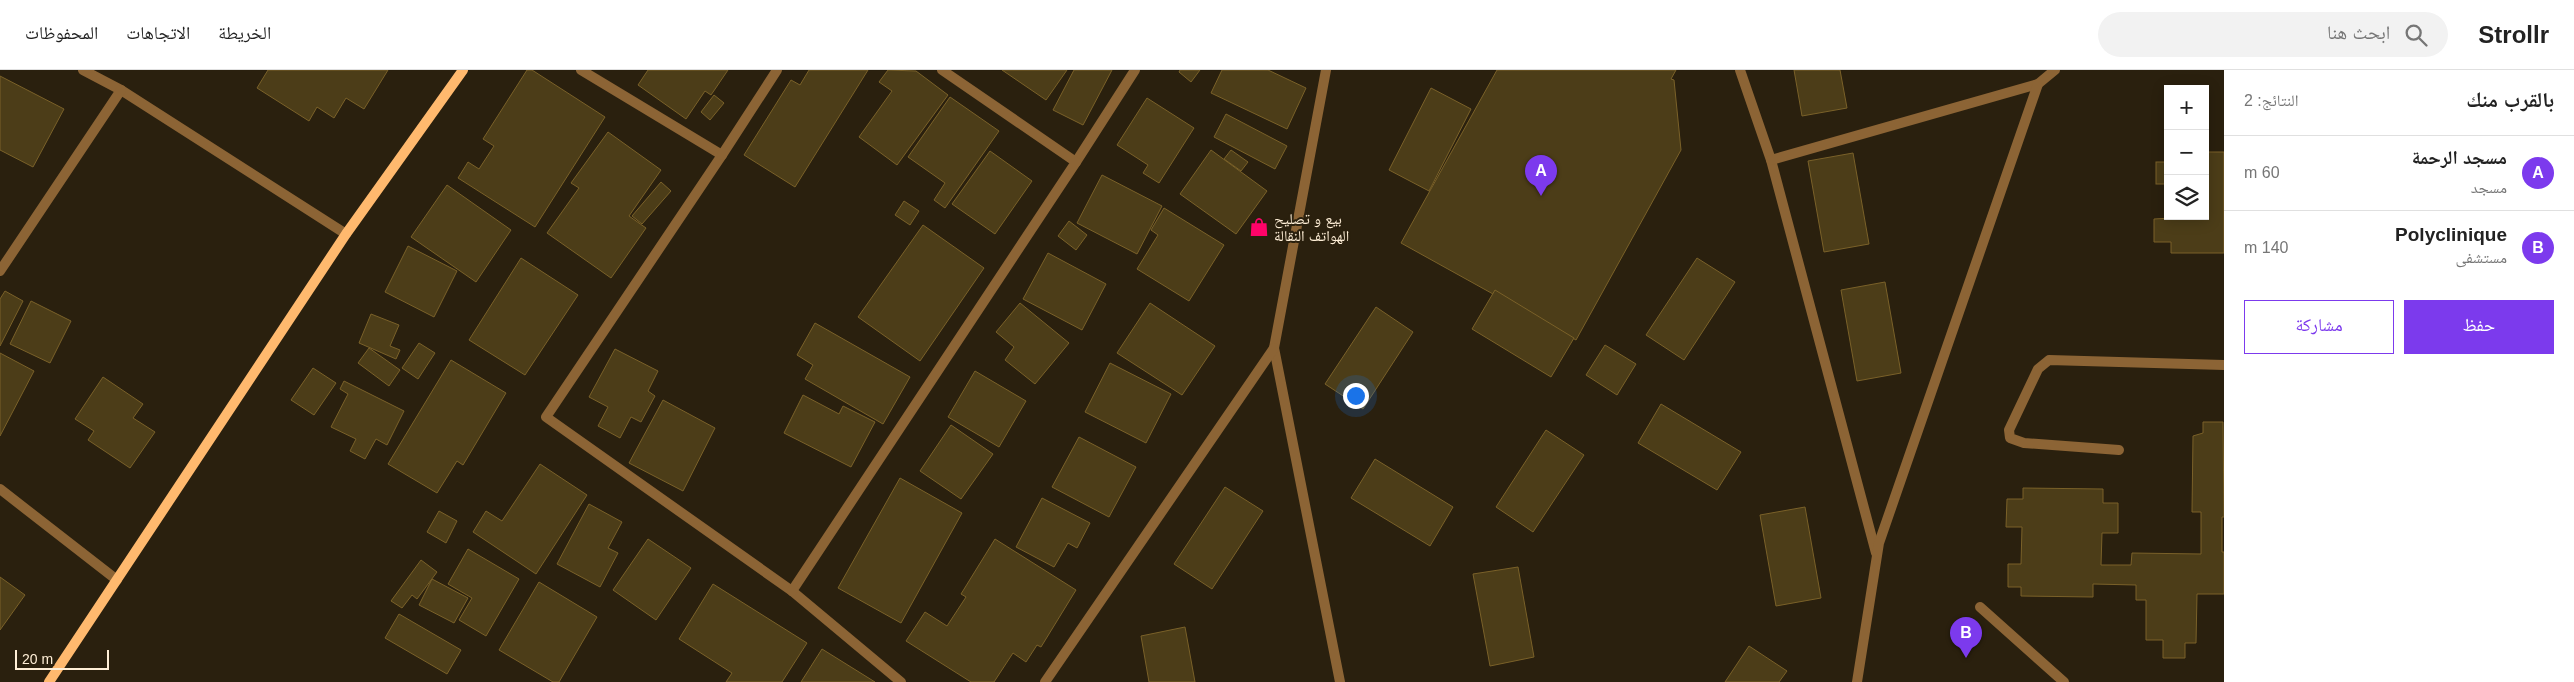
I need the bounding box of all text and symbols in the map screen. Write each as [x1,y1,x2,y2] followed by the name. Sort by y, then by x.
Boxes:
[2098,12,2448,57] search box
[2402,21,2430,49] icon: search
[2478,21,2549,48] text: Strollr
[2327,22,2390,43] text: ابحث هنا
[25,23,98,43] text: المحفوظات
[126,23,190,43] text: الاتجاهات
[218,23,271,43] text: الخريطة
[2164,85,2209,220] map controls
[2164,85,2209,130] button: +
[2466,88,2554,111] text: بالقرب منك
[2244,92,2299,109] text: النتائج: 2
[2164,130,2209,175] button: −
[2412,147,2507,168] text: مسجد الرحمة
[1525,155,1557,196] pin: A
[2244,164,2280,181] text: 60 m
[2532,164,2544,181] text: A
[2164,175,2209,220] button: layers
[2471,179,2507,196] text: مسجد
[1274,210,1349,245] place label: بيع و تصليح الهواتف النقالة
[1248,216,1270,238] shop icon: بيع و تصليح الهواتف النقالة
[2395,224,2507,245] text: Polyclinique
[2244,239,2288,256] text: 140 m
[2532,239,2544,256] text: B
[2456,249,2507,266] text: مستشفى
[2244,300,2394,354] button: مشاركة
[2404,300,2554,354] button: حفظ
[1343,383,1369,409] your location
[1950,617,1982,658] pin: B
[15,647,109,670] scale bar
[22,651,53,667] text: 20 m

